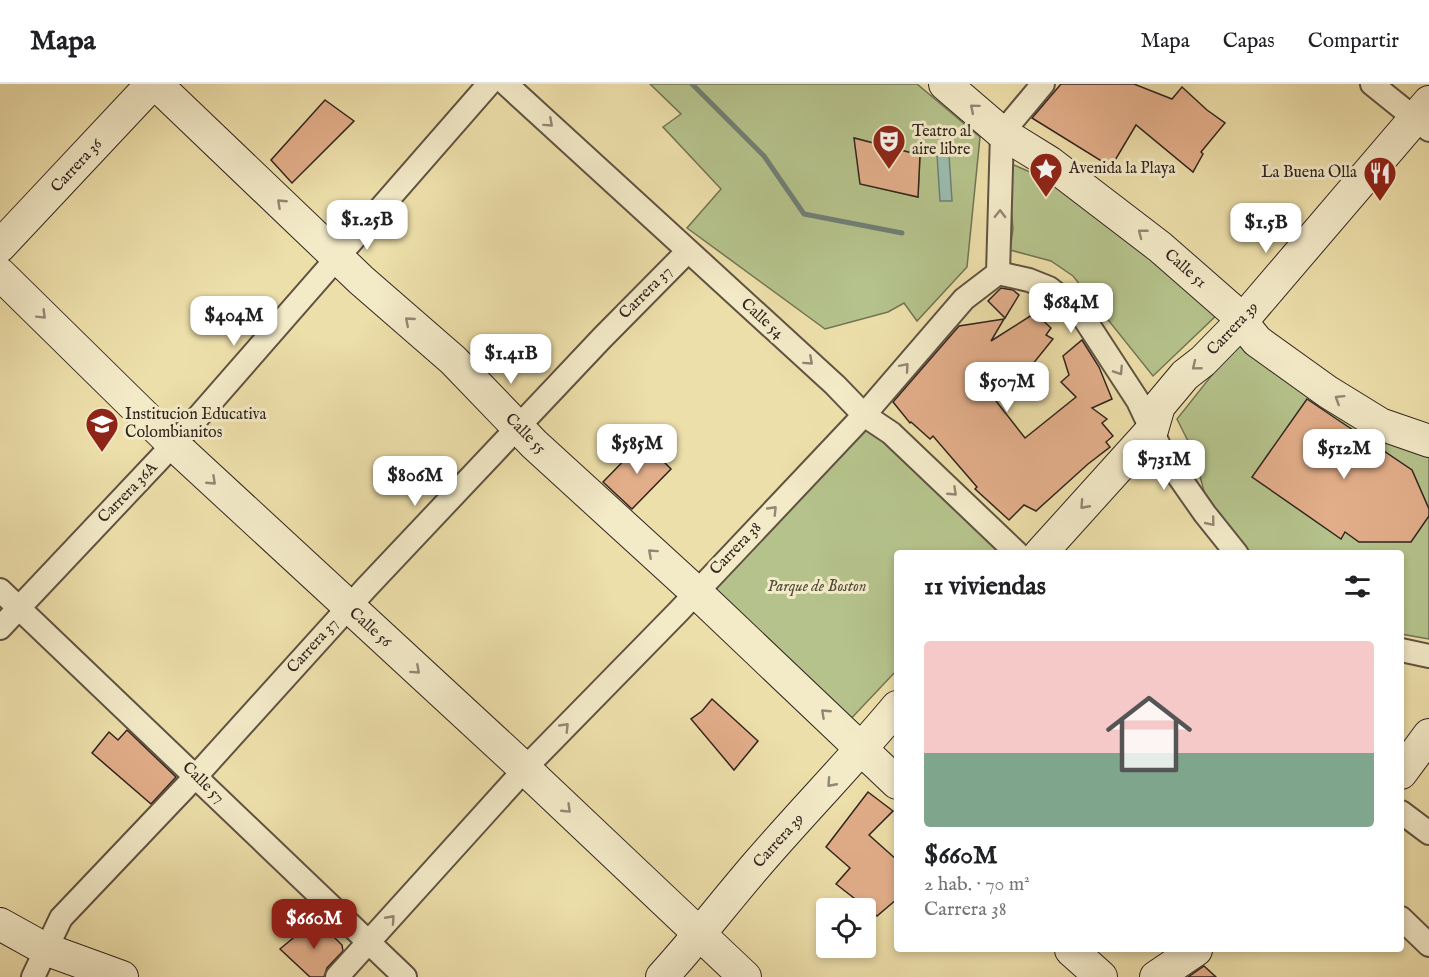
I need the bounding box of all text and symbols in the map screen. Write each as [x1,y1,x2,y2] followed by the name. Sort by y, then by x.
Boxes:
[30,24,96,59] text: Mapa
[1141,28,1190,55] text: Mapa
[1223,28,1275,55] text: Capas
[1308,28,1399,55] text: Compartir
[969,104,980,115] one-way arrow
[542,116,553,127] one-way arrow
[912,122,972,160] place label: Teatro al aire libre
[871,123,907,170] theatre icon: Teatro al aire libre
[47,135,107,197] street label: Carrera 36
[1028,151,1064,198] place icon: Avenida la Playa
[1362,155,1398,202] restaurant icon: La Buena Olla
[1068,159,1175,179] place label: Avenida la Playa
[1261,163,1357,183] place label: La Buena Olla
[277,199,288,210] one-way arrow
[318,200,416,251] pin: $1.25B
[1224,203,1308,254] pin: $1.5B
[341,207,393,232] text: $1.25B
[993,210,1006,219] one-way arrow
[1244,210,1288,235] text: $1.5B
[1138,230,1149,241] one-way arrow
[1160,245,1210,293] street label: Calle 51
[615,262,677,324] street label: Carrera 37
[1029,283,1113,334] pin: $684M
[1043,290,1099,315] text: $684M
[736,294,788,344] street label: Calle 54
[192,296,276,347] pin: $404M
[1203,298,1263,360] street label: Carrera 39
[204,303,264,328] text: $404M
[34,308,45,319] one-way arrow
[405,317,416,328] one-way arrow
[462,334,560,385] pin: $1.41B
[484,341,538,366] text: $1.41B
[802,354,812,365] one-way arrow
[1192,359,1203,370] one-way arrow
[965,362,1049,413] pin: $507M
[898,363,909,374] one-way arrow
[1112,364,1123,375] one-way arrow
[979,369,1035,394] text: $507M
[1335,394,1345,406] one-way arrow
[125,405,267,443] place label: Institucion Educativa Colombianitos
[84,406,120,453] school or university icon: Institucion Educativa Colombianitos
[500,409,550,459] street label: Calle 55
[595,424,679,475] pin: $585M
[1302,429,1386,480] pin: $512M
[611,431,663,456] text: $585M
[1317,436,1371,461] text: $512M
[1122,440,1206,491] pin: $731M
[1137,447,1191,472] text: $731M
[373,456,457,507] pin: $806M
[94,457,163,528] street label: Carrera 36A
[387,463,443,488] text: $806M
[204,473,215,484] one-way arrow
[946,484,957,495] one-way arrow
[1080,498,1091,508] one-way arrow
[766,507,777,517] one-way arrow
[1204,515,1215,526] one-way arrow
[706,518,766,580] street label: Carrera 38
[649,549,660,560] one-way arrow
[924,570,1046,603] text: 11 viviendas
[1341,570,1374,603] icon: filters
[768,577,866,597] park label: Parque de Boston
[345,604,396,652] street label: Calle 56
[283,614,343,678] street label: Carrera 37
[409,663,420,674] one-way arrow
[1095,680,1203,788] icon: home
[821,709,831,720] one-way arrow
[558,723,569,733] one-way arrow
[178,758,228,808] street label: Calle 57
[828,775,839,786] one-way arrow
[560,802,571,813] one-way arrow
[749,810,809,872] street label: Carrera 39
[924,839,998,872] text: $660M
[924,872,1030,897] text: 2 hab. · 70 m²
[924,897,1006,922] text: Carrera 38
[816,898,876,958] map controls
[816,898,876,958] button: locate
[272,899,356,950] pin: $660M
[286,906,342,931] text: $660M
[384,915,395,925] one-way arrow

